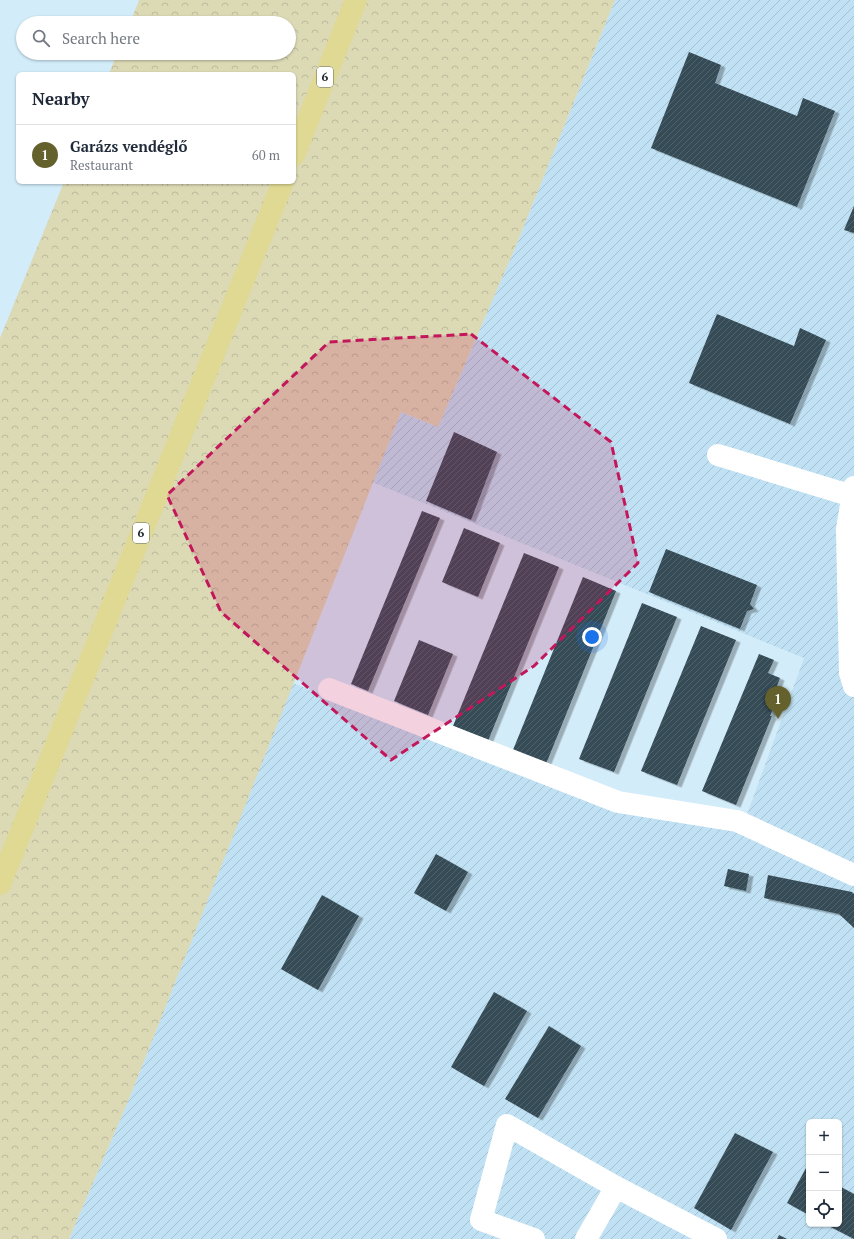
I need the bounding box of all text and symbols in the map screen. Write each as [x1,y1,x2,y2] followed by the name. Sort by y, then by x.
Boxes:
[16,16,296,60] search box
[30,27,52,49] icon: search
[62,28,140,48] text: Search here
[317,67,333,87] road number: 6
[32,87,90,110] text: Nearby
[70,136,187,156] text: Garázs vendéglő
[41,146,49,164] text: 1
[252,146,280,164] text: 60 m
[70,156,133,174] text: Restaurant
[133,523,149,543] road number: 6
[582,627,602,647] your location
[765,686,791,719] pin: 1
[806,1119,842,1227] map controls
[806,1119,842,1155] button: +
[806,1155,842,1191] button: −
[806,1191,842,1227] button: locate

